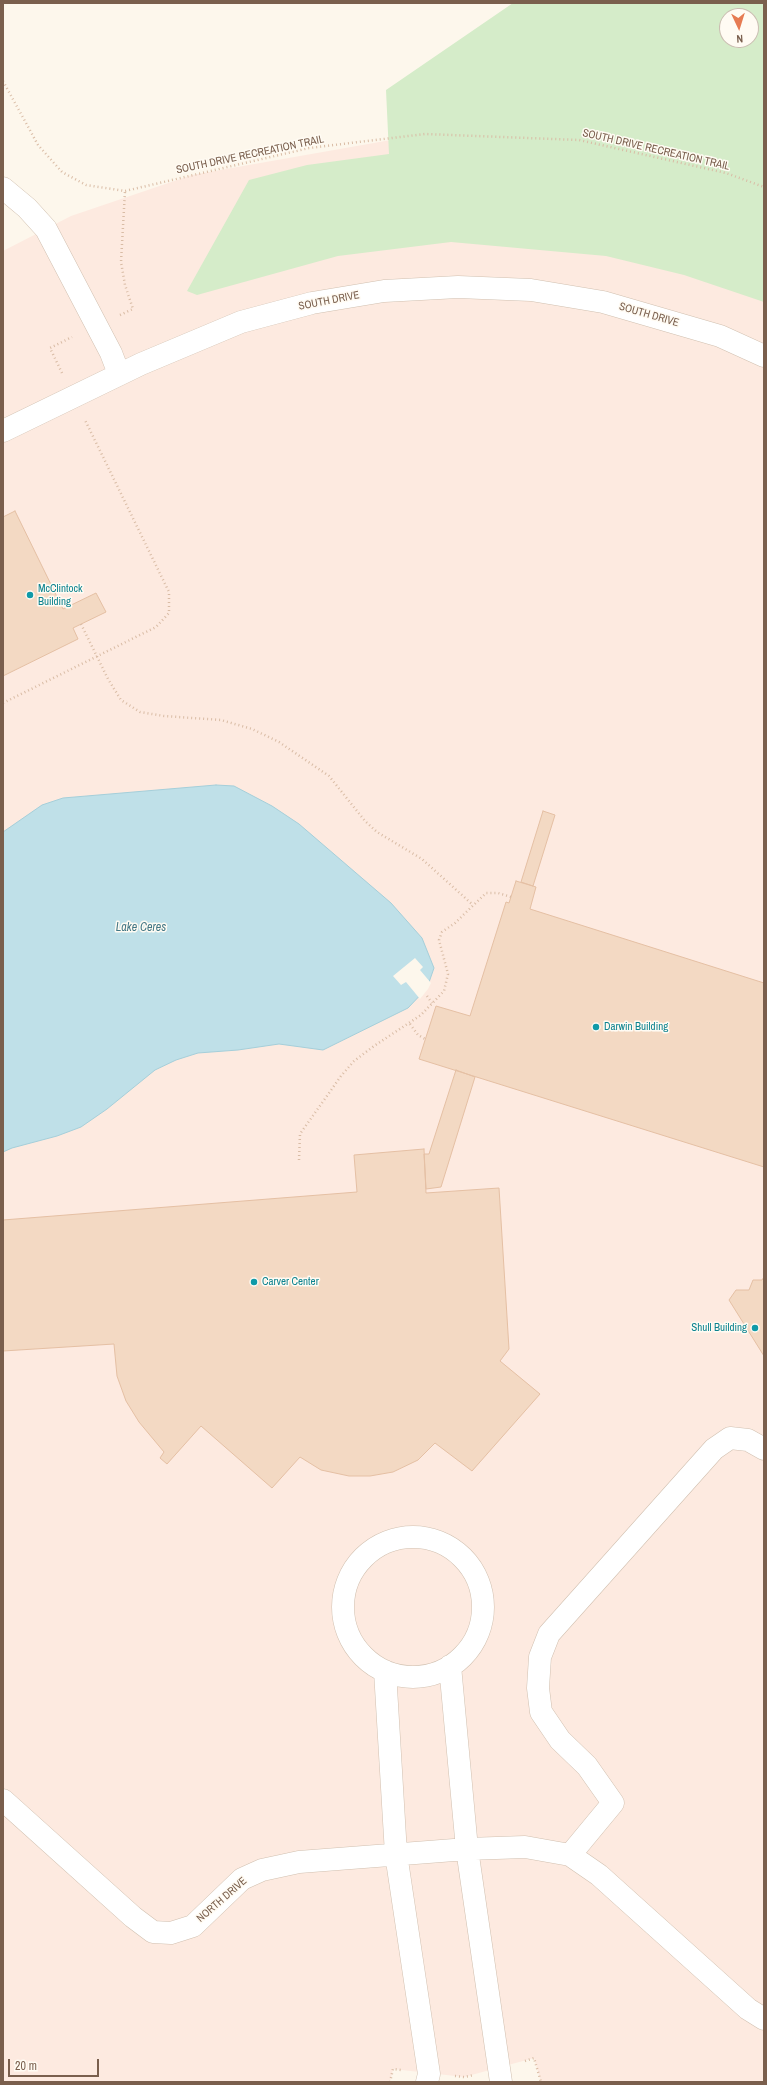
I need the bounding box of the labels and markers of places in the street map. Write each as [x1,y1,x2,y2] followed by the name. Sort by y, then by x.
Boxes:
[38,582,83,608] place label: McClintock Building
[25,590,35,600] marker: McClintock Building
[604,1020,668,1034] place label: Darwin Building
[591,1022,601,1032] marker: Darwin Building
[262,1275,319,1289] place label: Carver Center
[249,1277,259,1287] marker: Carver Center
[691,1321,747,1335] place label: Shull Building
[750,1323,760,1333] marker: Shull Building

